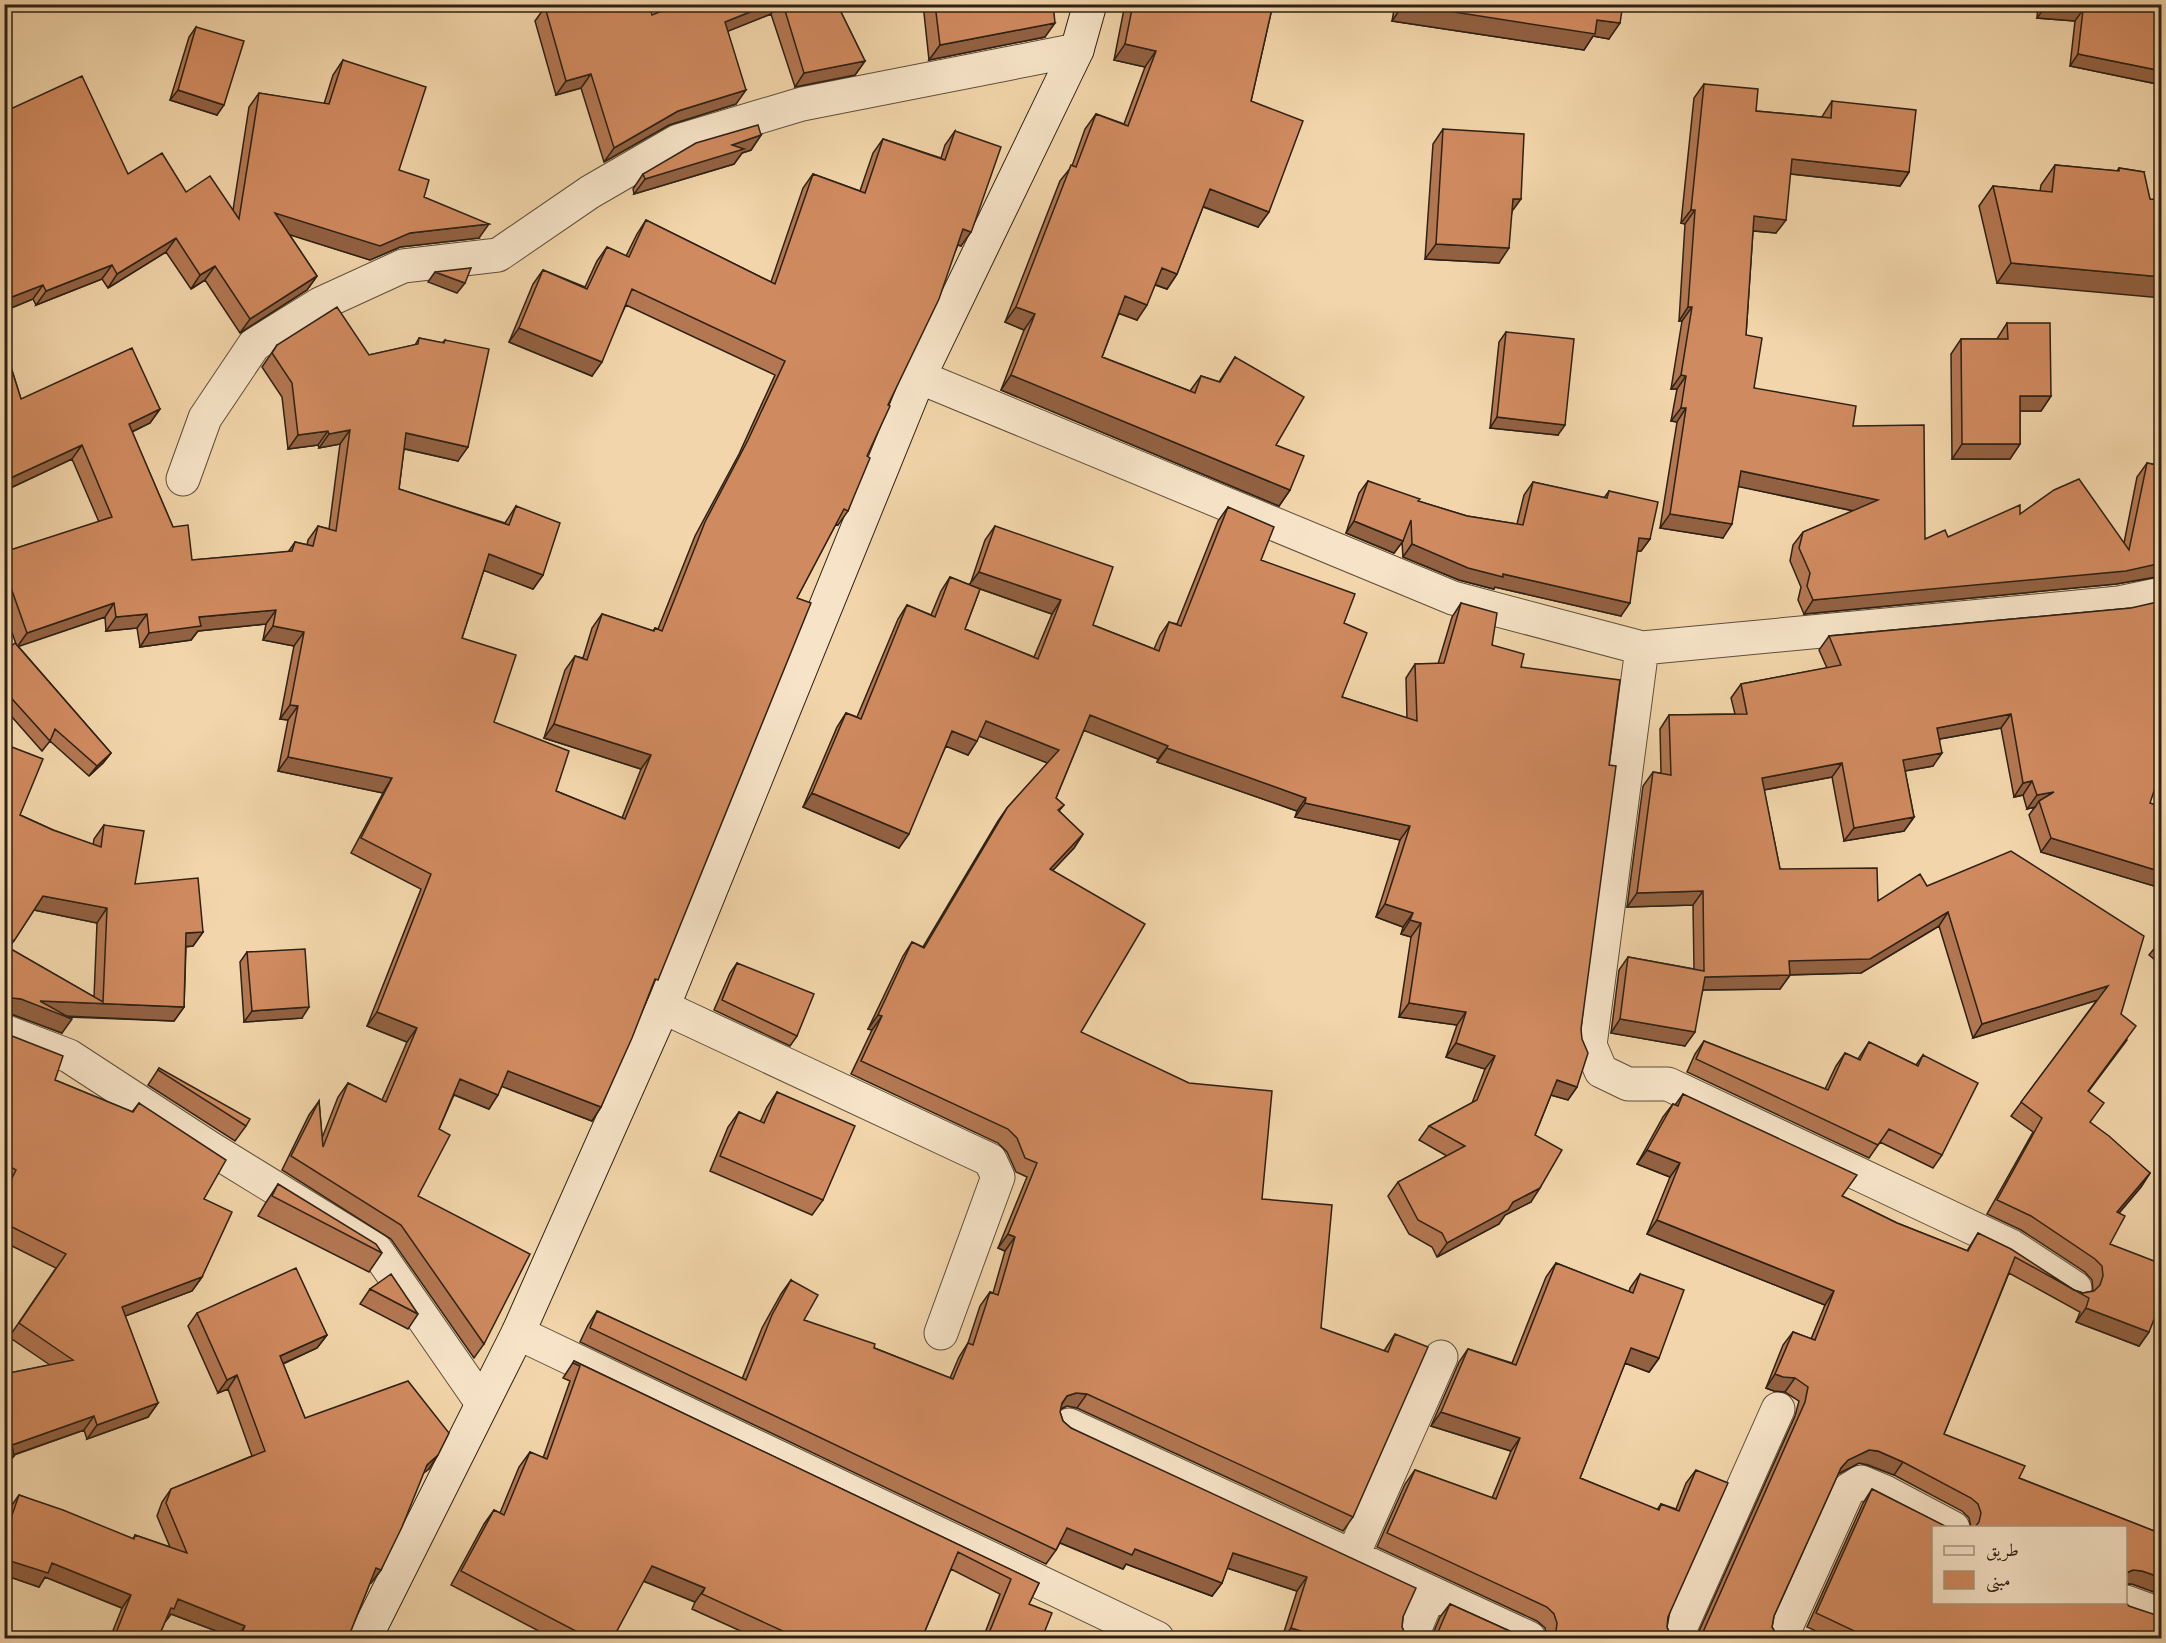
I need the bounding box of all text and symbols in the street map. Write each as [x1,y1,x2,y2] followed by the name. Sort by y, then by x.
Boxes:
[1932,1526,2127,1604] legend
[1986,1539,2019,1564] text: طريق
[1986,1569,2011,1594] text: مبنى

